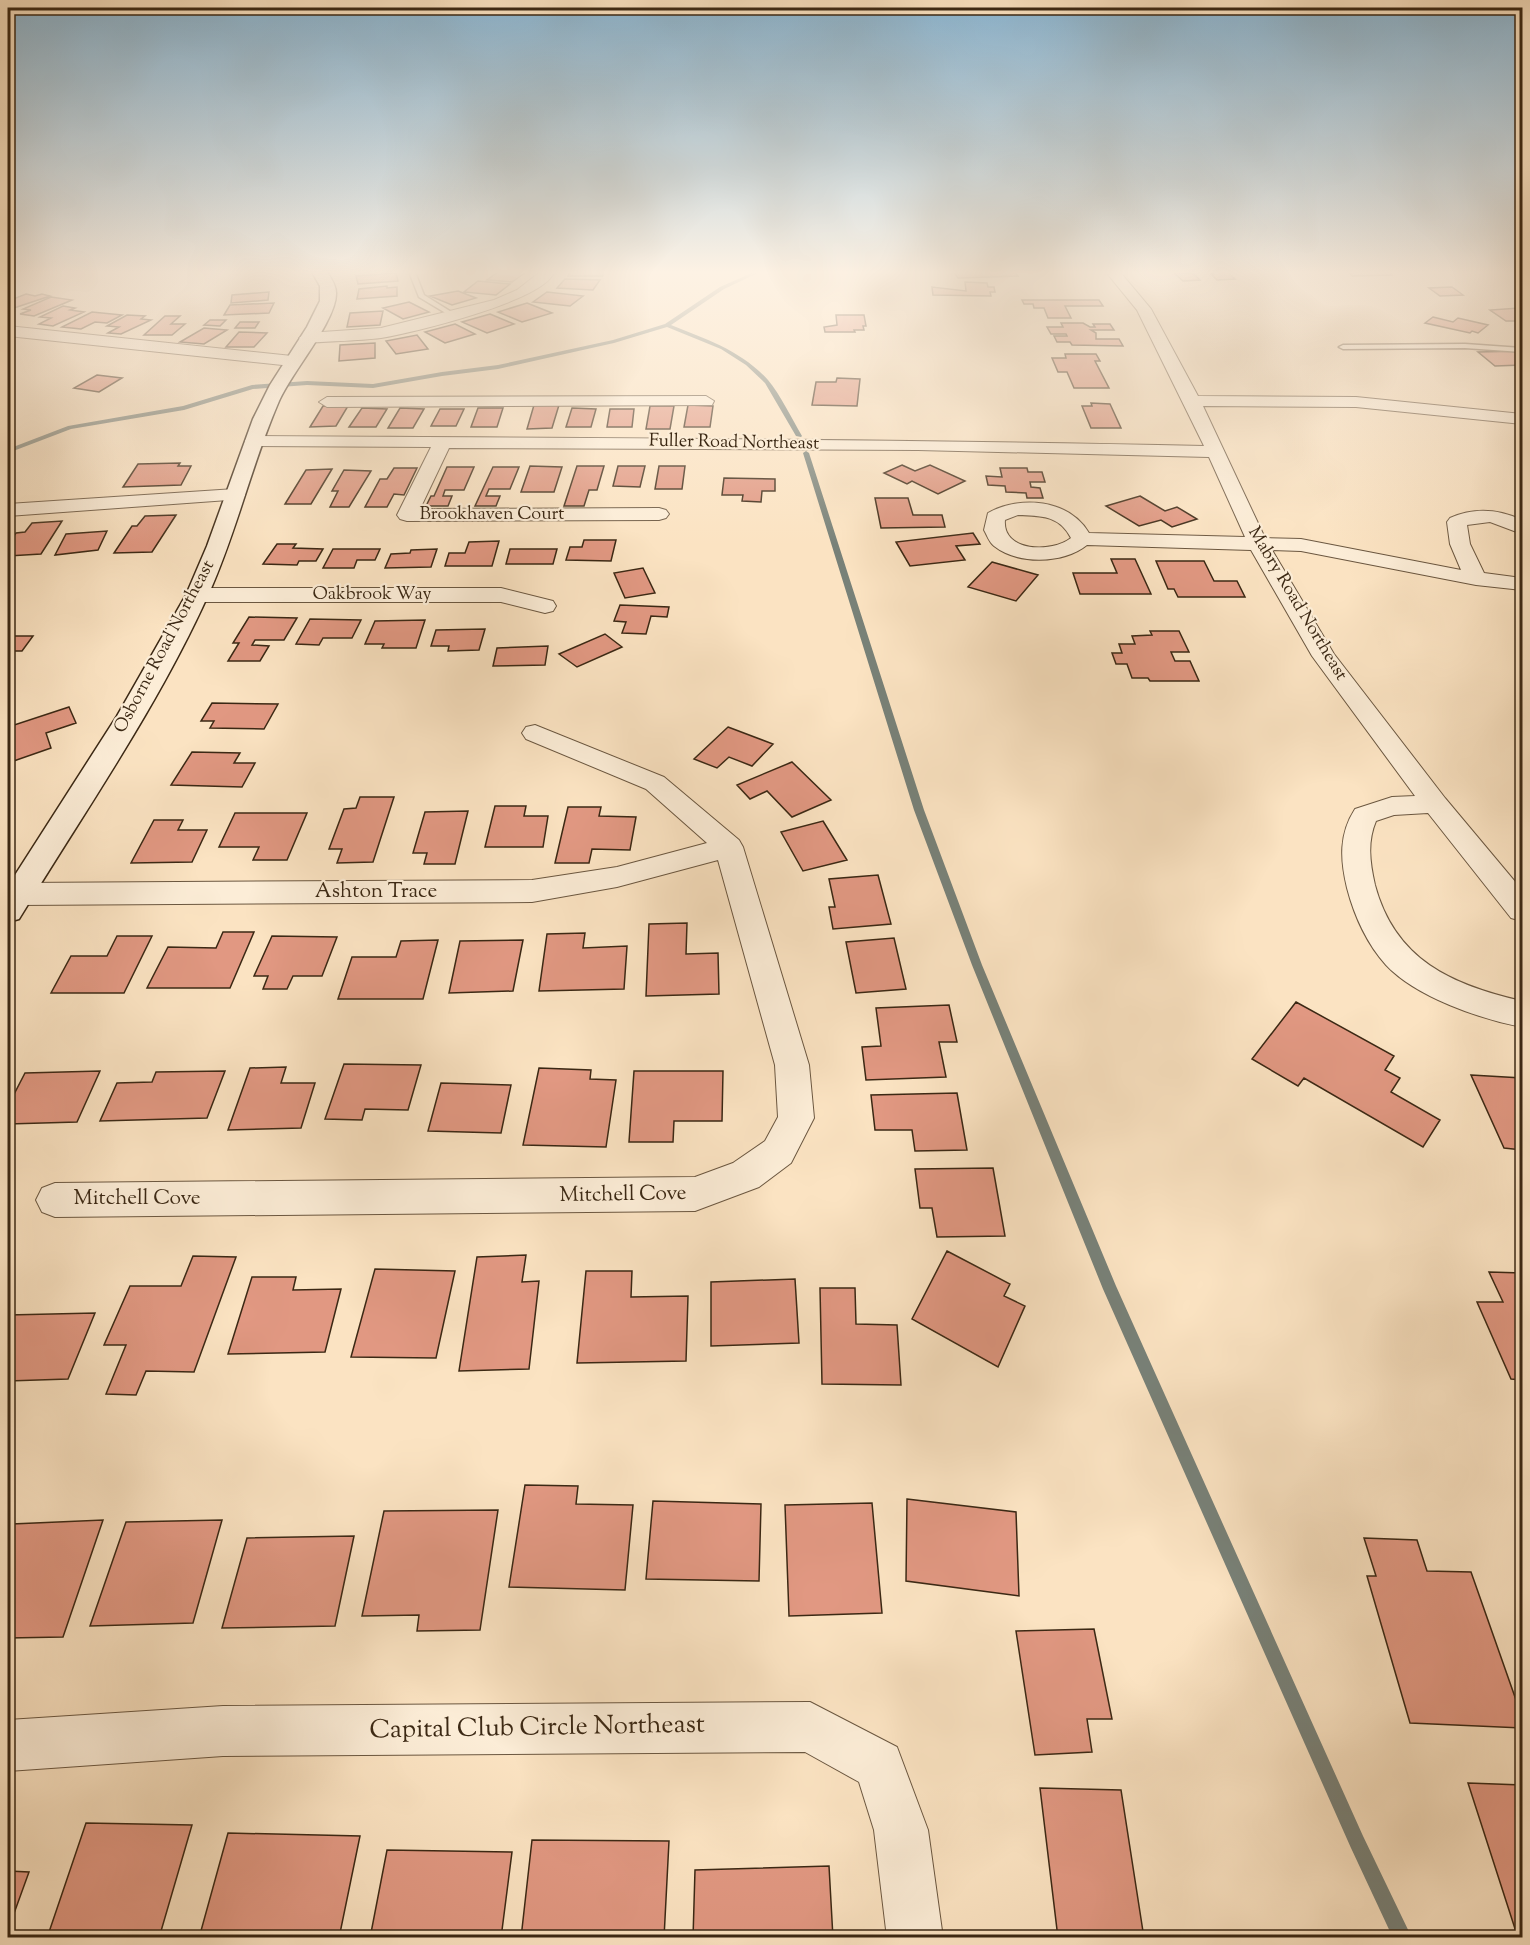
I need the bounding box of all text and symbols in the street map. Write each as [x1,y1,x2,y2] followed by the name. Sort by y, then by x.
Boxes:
[649,429,819,457] street label: Fuller Road Northeast
[420,502,565,528] street label: Brookhaven Court
[1241,522,1353,686] street label: Mabry Road Northeast
[108,556,222,738] street label: Osborne Road Northeast
[312,582,432,608] street label: Oakbrook Way
[315,877,437,907] street label: Ashton Trace
[559,1179,687,1211] street label: Mitchell Cove
[73,1184,201,1214] street label: Mitchell Cove
[369,1707,705,1749] street label: Capital Club Circle Northeast

